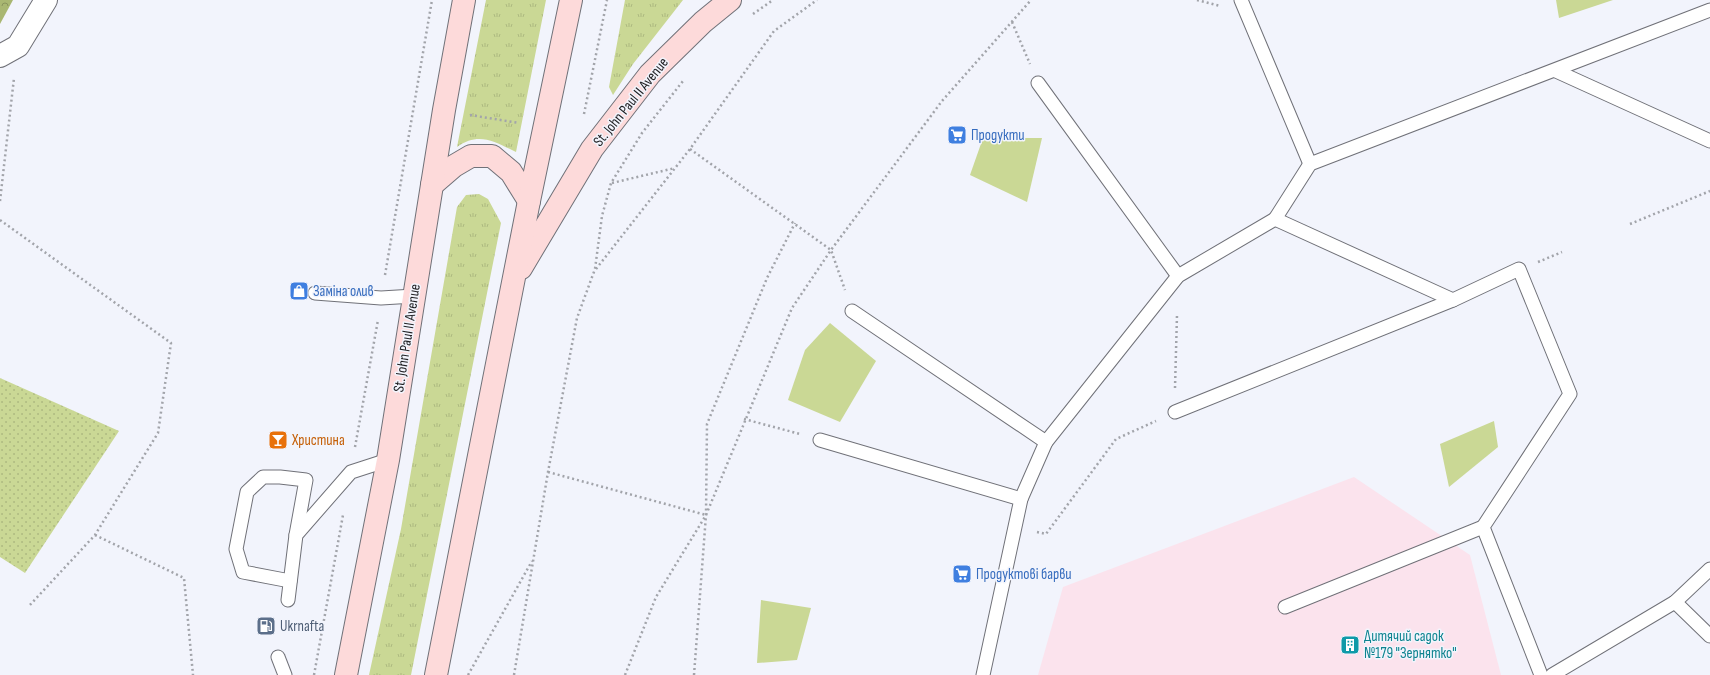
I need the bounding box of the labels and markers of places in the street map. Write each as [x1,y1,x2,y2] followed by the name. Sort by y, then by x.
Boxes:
[946,124,968,146] supermarket icon: Продукти
[971,126,1025,145] place label: Продукти
[288,280,310,302] shop icon: Заміна олив
[313,282,374,301] place label: Заміна олив
[267,429,289,451] bar icon: Христина
[291,431,345,450] place label: Христина
[951,563,973,585] supermarket icon: Продуктові барви
[976,565,1072,584] place label: Продуктові барви
[255,615,277,637] fuel station icon: Ukrnafta
[280,617,324,636] place label: Ukrnafta
[1364,627,1457,663] place label: Дитячий садок №179 "Зернятко"
[1339,634,1361,656] building icon: Дитячий садок №179 "Зернятко"

